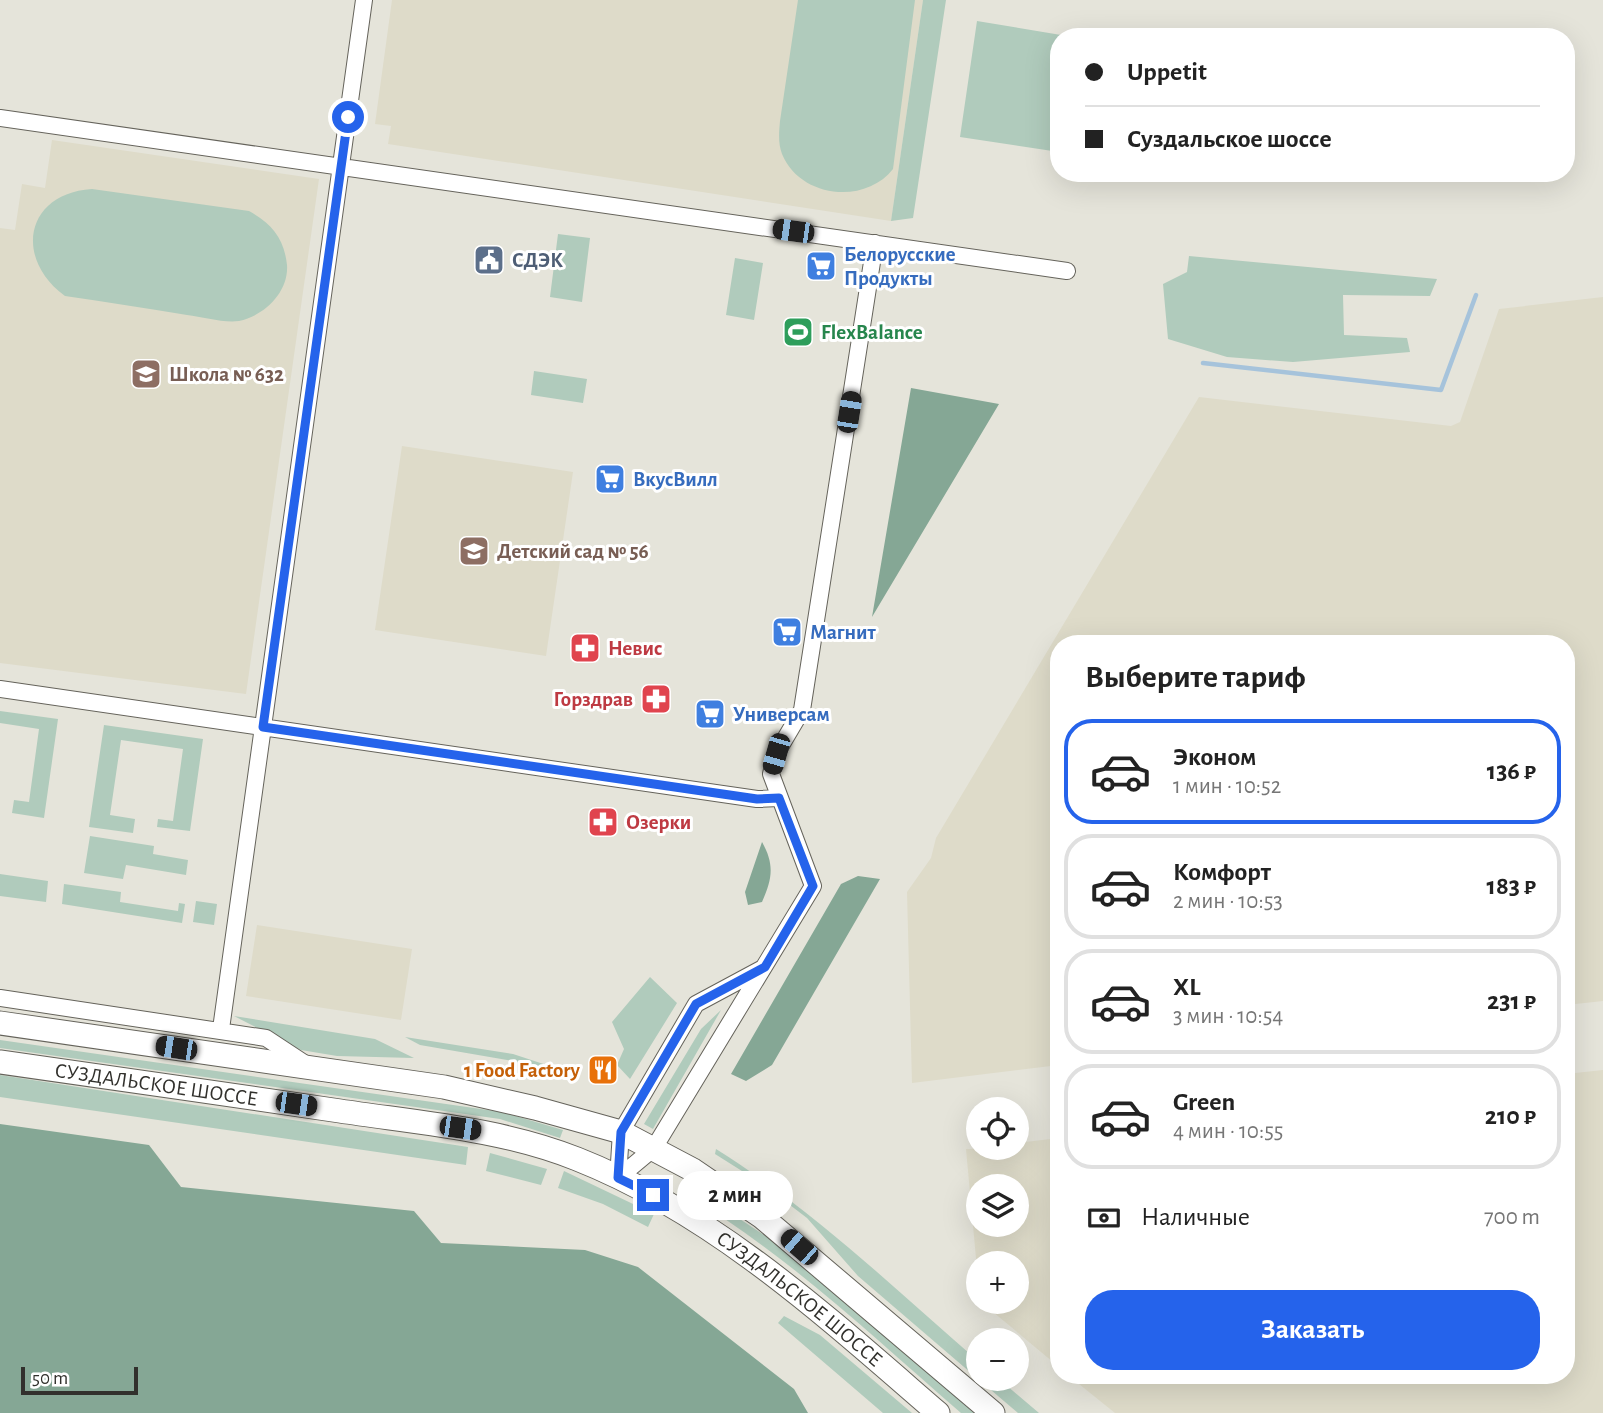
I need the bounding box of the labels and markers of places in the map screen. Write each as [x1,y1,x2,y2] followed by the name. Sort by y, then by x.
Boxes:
[472,243,506,277] public building icon: СДЭК
[844,244,956,289] place label: Белорусские Продукты
[804,249,838,283] supermarket icon: Белорусские Продукты
[512,250,563,271] place label: СДЭК
[781,315,815,349] sports icon: FlexBalance
[821,322,923,343] place label: FlexBalance
[129,357,163,391] school or university icon: Школа № 632
[169,364,284,385] place label: Школа № 632
[593,462,627,496] supermarket icon: ВкусВилл
[633,469,718,490] place label: ВкусВилл
[457,534,491,568] school or university icon: Детский сад № 56
[497,541,649,562] place label: Детский сад № 56
[770,615,804,649] supermarket icon: Магнит
[810,622,876,643] place label: Магнит
[568,631,602,665] pharmacy icon: Невис
[608,638,662,659] place label: Невис
[639,682,673,716] pharmacy icon: Горздрав
[554,689,633,710] place label: Горздрав
[693,697,727,731] supermarket icon: Универсам
[733,704,830,725] place label: Универсам
[586,805,620,839] pharmacy icon: Озерки
[626,812,691,833] place label: Озерки
[586,1053,620,1087] restaurant icon: 1 Food Factory
[464,1060,581,1081] place label: 1 Food Factory

